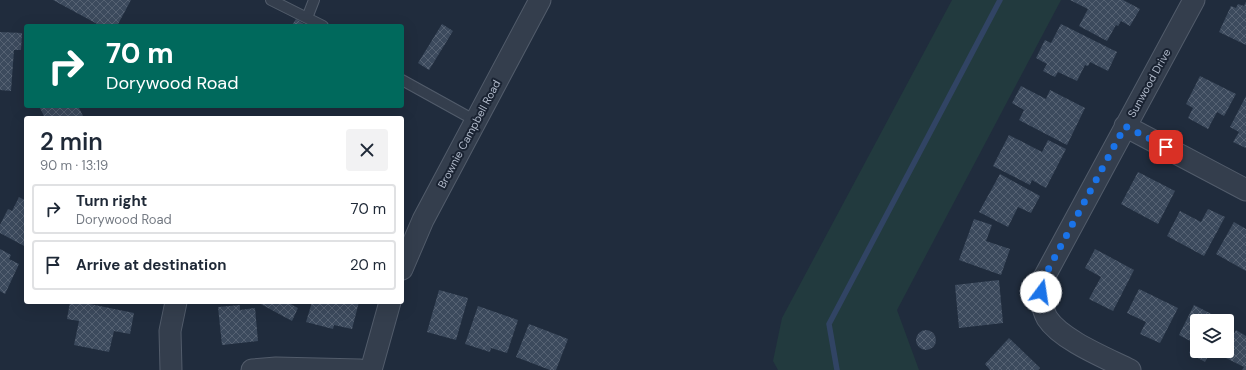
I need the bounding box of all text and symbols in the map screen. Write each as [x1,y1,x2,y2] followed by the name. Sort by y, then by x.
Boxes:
[106,35,174,72] text: 70 m
[40,40,92,92] icon: right
[1124,46,1174,120] street label: Sunwood Drive
[106,71,238,95] text: Dorywood Road
[435,77,504,190] street label: Brownie Campbell Road
[40,126,103,157] text: 2 min
[346,129,388,171] button: close
[1149,130,1183,164] pin
[1155,136,1177,158] icon: arrive
[40,157,108,174] text: 90 m · 13:19
[76,191,147,211] text: Turn right
[42,198,64,220] icon: right
[351,199,386,219] text: 70 m
[76,211,172,228] text: Dorywood Road
[42,254,64,276] icon: arrive
[76,255,227,275] text: Arrive at destination
[350,255,386,275] text: 20 m
[1020,271,1062,313] position arrow
[1190,314,1234,358] map controls
[1190,314,1234,358] button: layers

